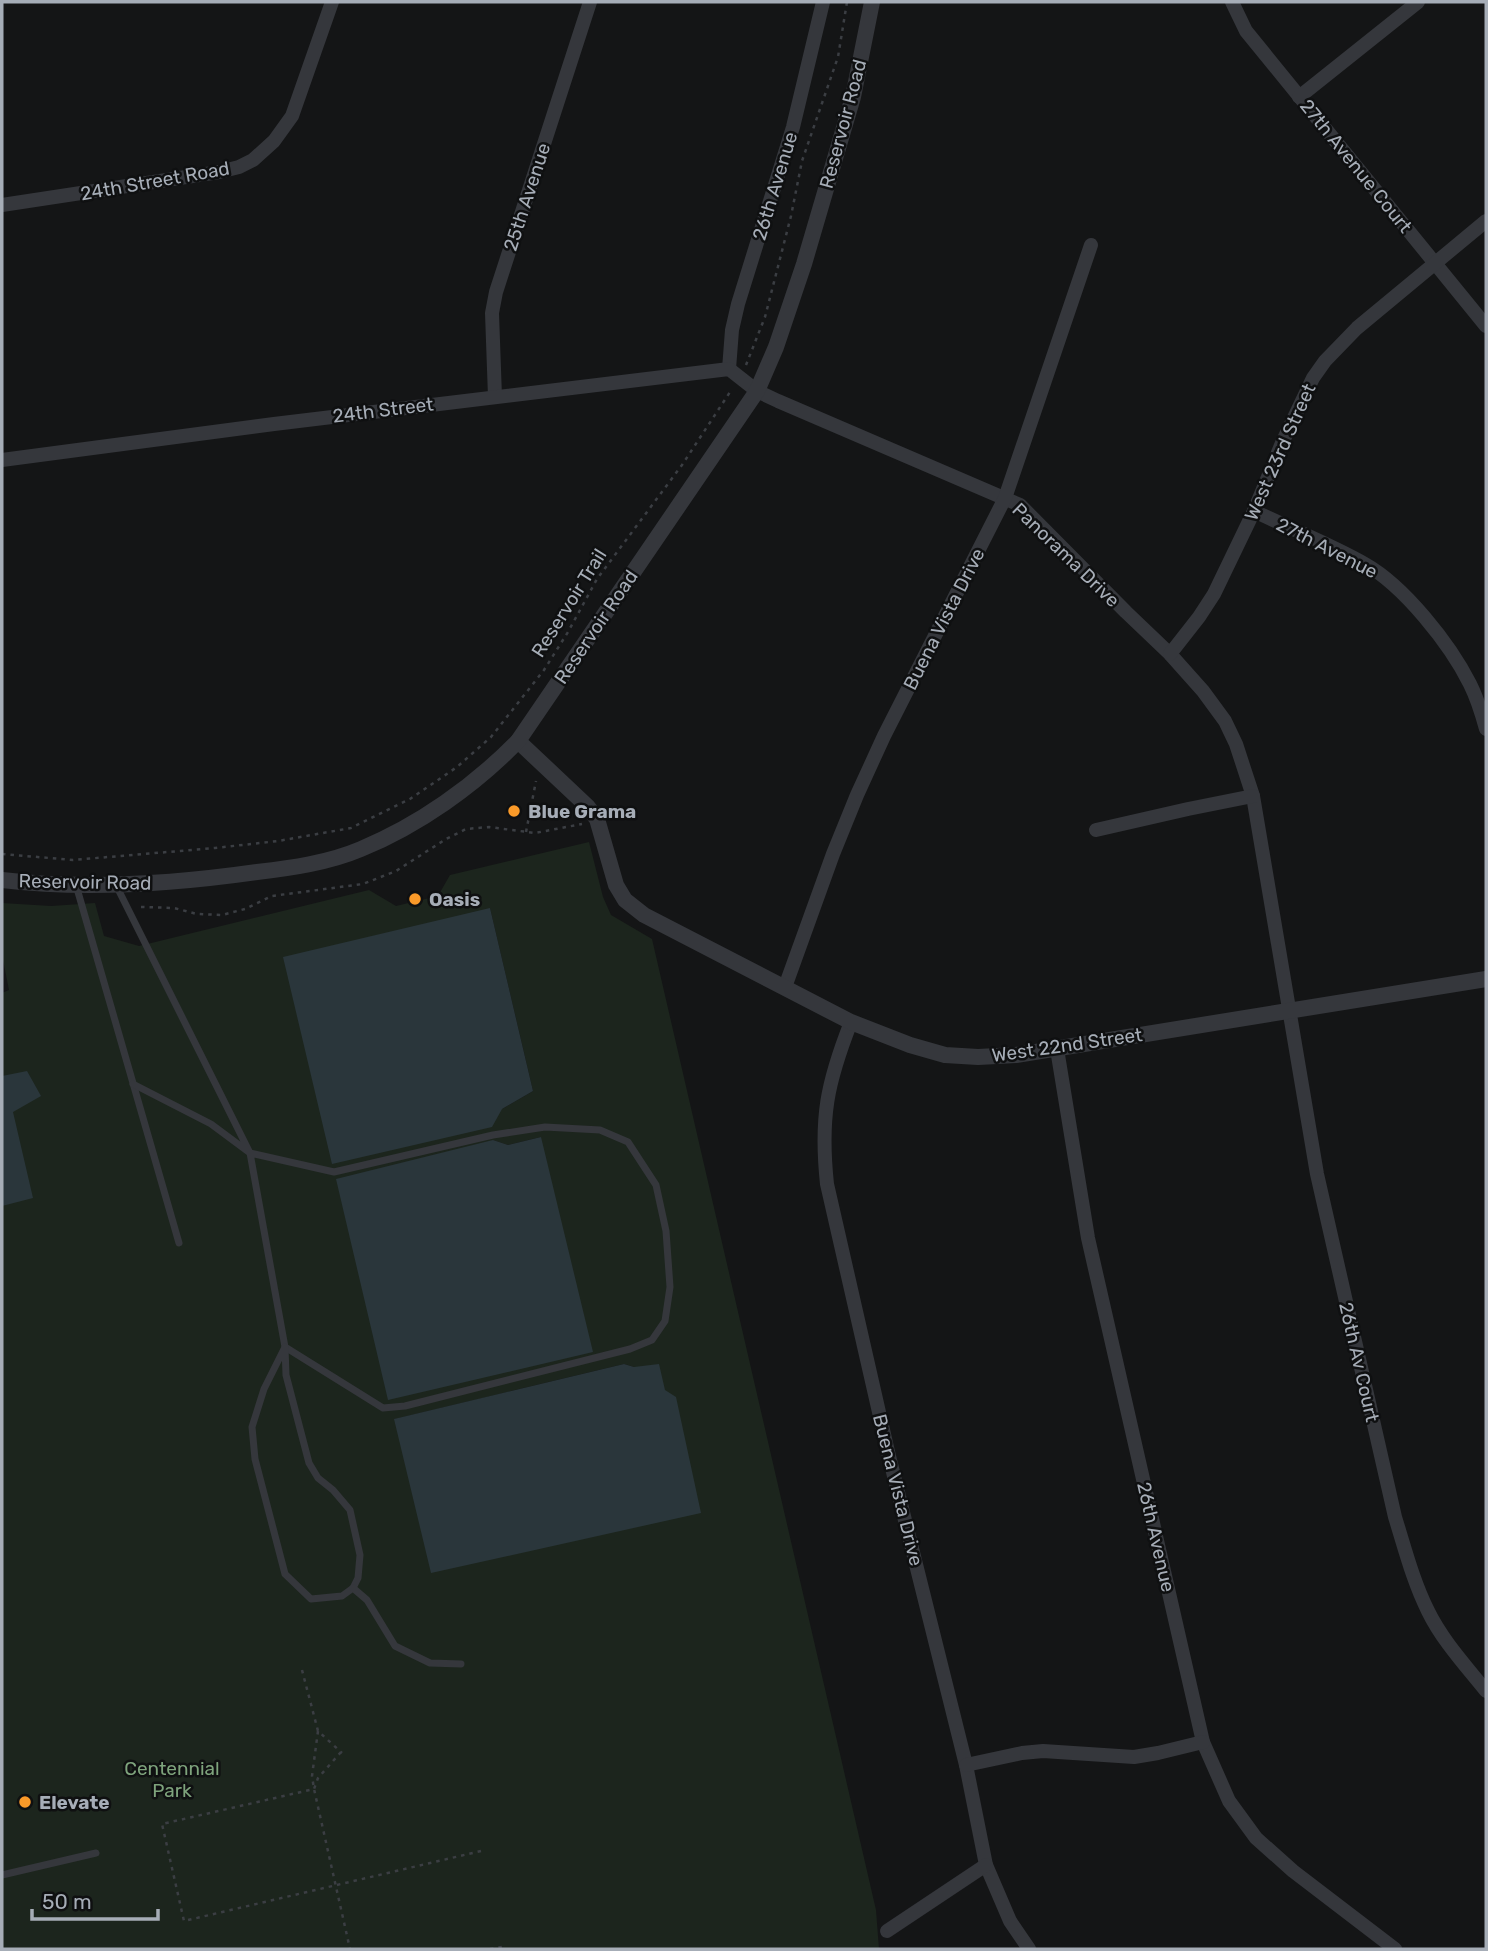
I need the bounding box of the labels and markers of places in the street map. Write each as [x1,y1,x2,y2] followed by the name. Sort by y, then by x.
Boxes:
[528,800,636,823] place label: Blue Grama
[506,803,522,819] marker: Blue Grama
[429,888,480,911] place label: Oasis
[407,891,423,907] marker: Oasis
[39,1791,110,1814] place label: Elevate
[17,1794,33,1810] marker: Elevate

